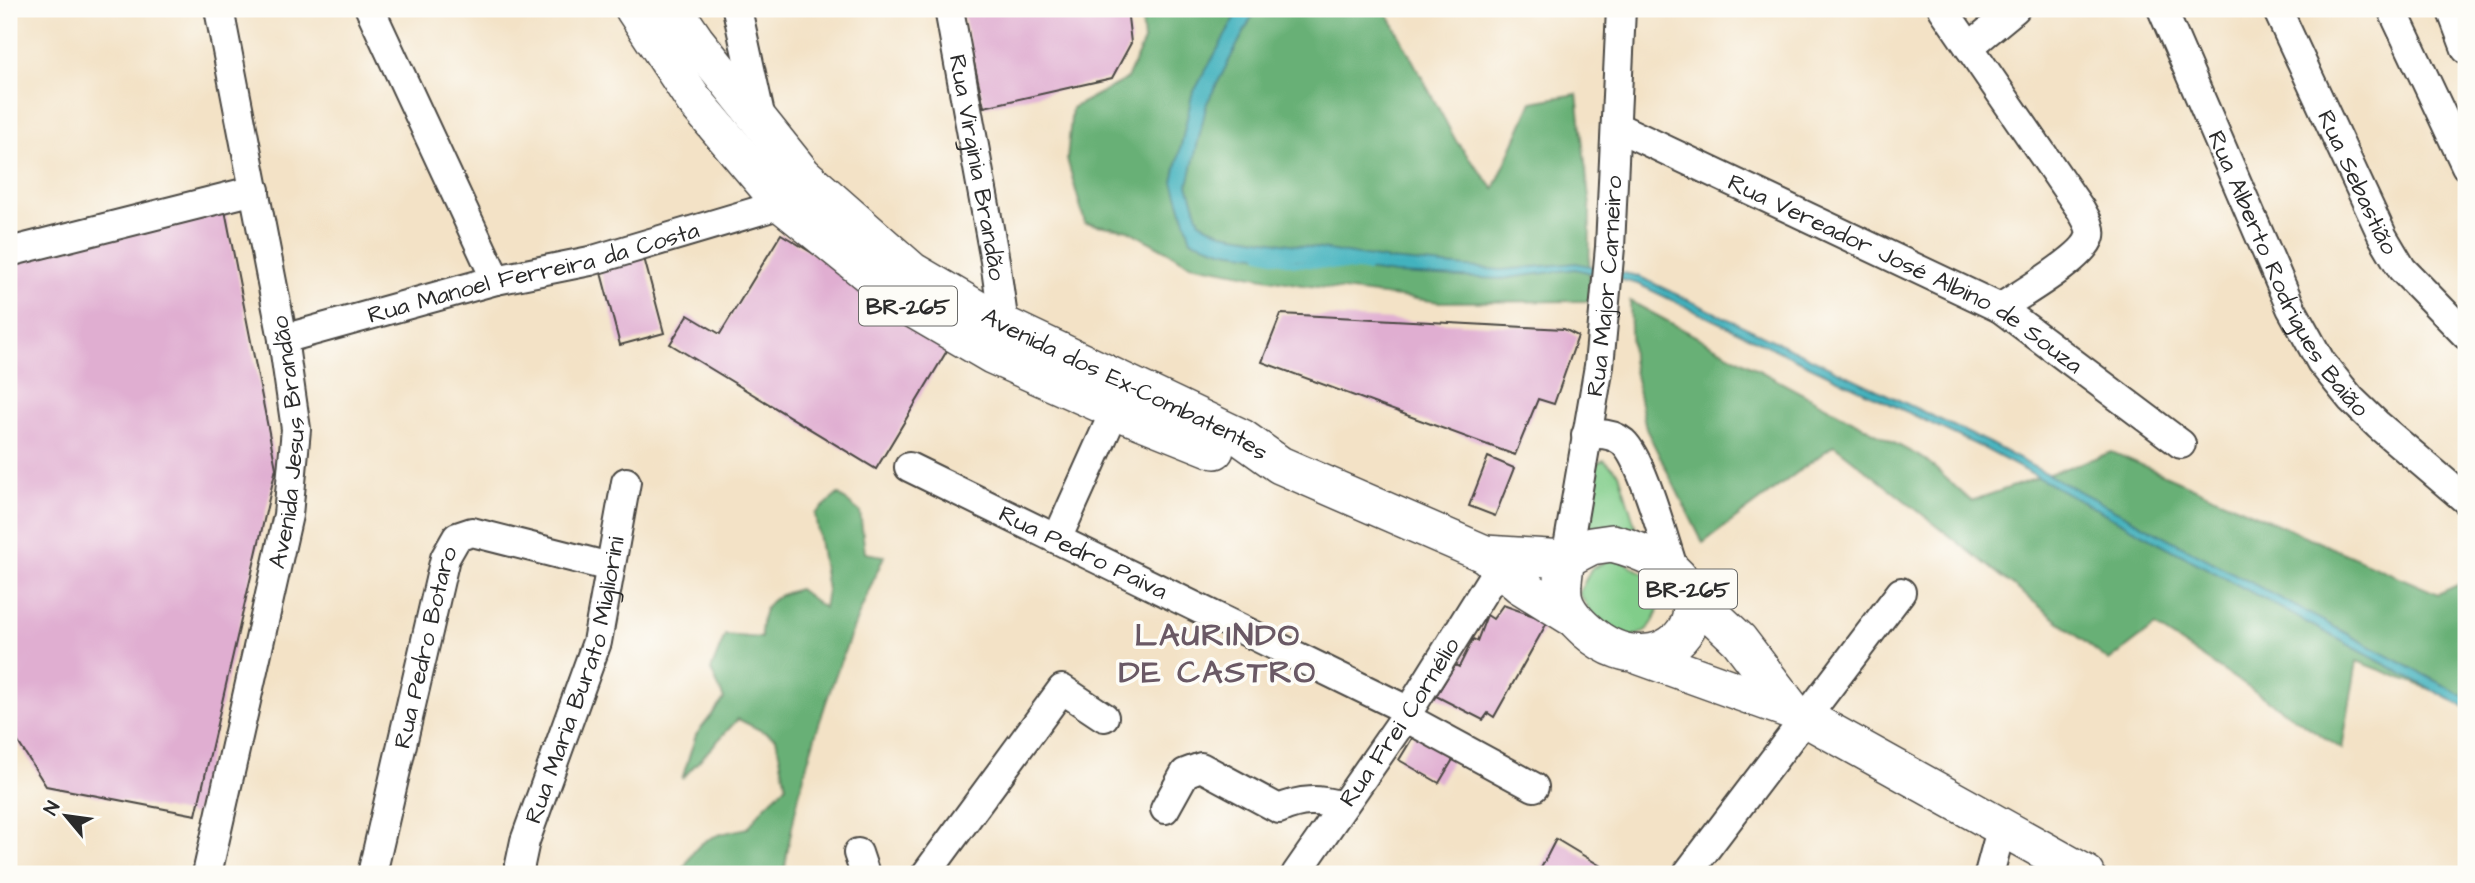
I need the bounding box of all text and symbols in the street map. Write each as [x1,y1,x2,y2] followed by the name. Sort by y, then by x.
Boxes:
[940,52,1014,283] street label: Rua Virginia Brandão
[2308,105,2406,262] street label: Rua Sebastião
[2198,125,2376,426] street label: Rua Alberto Rodrigues Baião
[1722,166,2089,382] street label: Rua Vereador José Albino de Souza
[1578,174,1631,399] street label: Rua Major Carneiro
[364,214,703,333] street label: Rua Manoel Ferreira da Costa
[859,286,957,326] road number: BR-265
[975,300,1275,469] street label: Avenida dos Ex-Combatentes
[260,312,314,572] street label: Avenida Jesus Brandão
[993,497,1173,609] street label: Rua Pedro Paiva
[517,533,634,828] street label: Rua Maria Burato Migliorini
[386,539,467,752] street label: Rua Pedro Botaro
[1639,569,1737,608] road number: BR-265
[1119,613,1317,695] district label: LAURINDO DE CASTRO
[1332,631,1469,814] street label: Rua Frei Cornélio
[32,782,102,852] north arrow
[38,797,67,820] text: N

